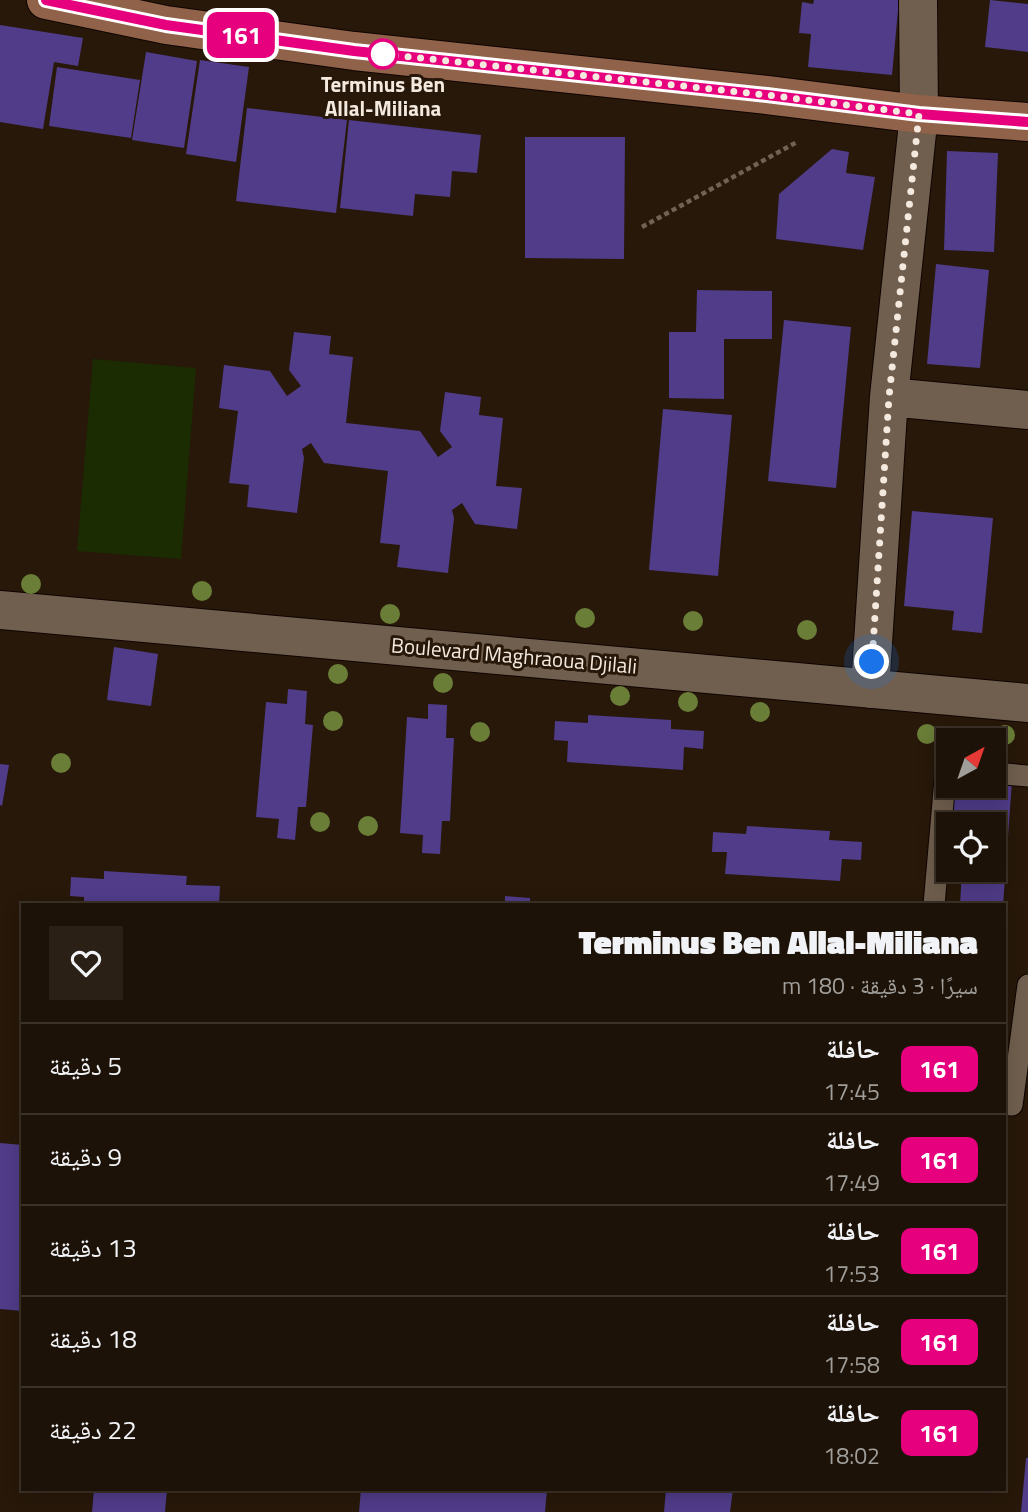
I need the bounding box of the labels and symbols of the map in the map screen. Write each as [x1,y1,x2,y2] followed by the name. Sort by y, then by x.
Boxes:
[201,12,281,58] line badge: 161
[368,39,398,69] marker: Terminus Ben Allal-Miliana
[321,68,445,124] place label: Terminus Ben Allal-Miliana
[390,628,638,682] street label: Boulevard Maghraoua Djilali
[854,644,889,679] your location
[936,728,1006,798] north arrow

